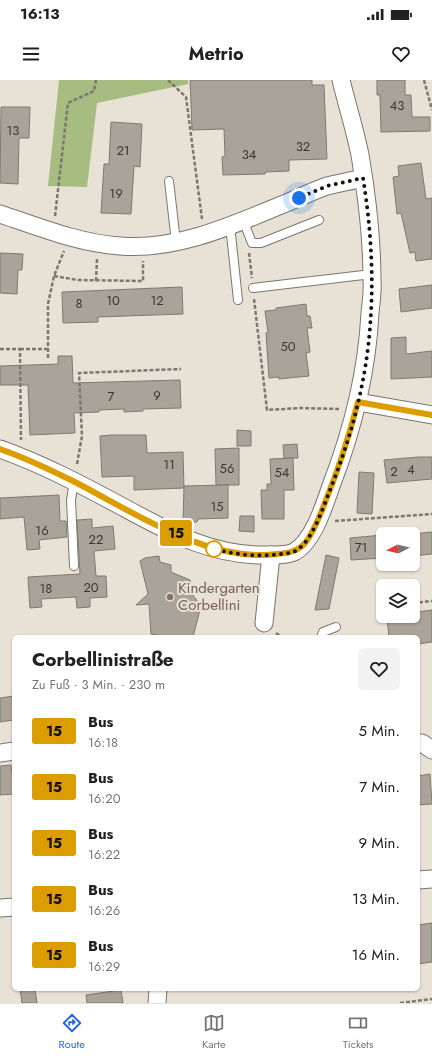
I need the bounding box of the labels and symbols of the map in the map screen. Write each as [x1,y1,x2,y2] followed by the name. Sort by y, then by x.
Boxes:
[390,96,404,115] house number: 43
[7,121,19,140] house number: 13
[296,137,310,156] house number: 32
[116,141,130,160] house number: 21
[242,145,257,164] house number: 34
[109,184,123,203] house number: 19
[289,188,309,208] your location
[106,291,120,310] house number: 10
[150,291,164,310] house number: 12
[75,294,83,313] house number: 8
[280,337,296,356] house number: 50
[153,386,161,405] house number: 9
[108,387,115,406] house number: 7
[163,455,175,474] house number: 11
[220,459,234,478] house number: 56
[407,460,415,479] house number: 4
[390,462,398,481] house number: 2
[275,463,290,482] house number: 54
[210,497,224,516] house number: 15
[158,520,194,546] line badge: 15
[35,521,49,540] house number: 16
[376,527,420,571] north arrow
[89,530,103,549] house number: 22
[355,538,367,557] house number: 71
[205,540,223,558] unlabelled marker
[178,577,260,616] place label: Kindergarten Corbellini
[83,578,99,597] house number: 20
[40,579,52,598] house number: 18
[165,592,175,602] marker: Kindergarten Corbellini

